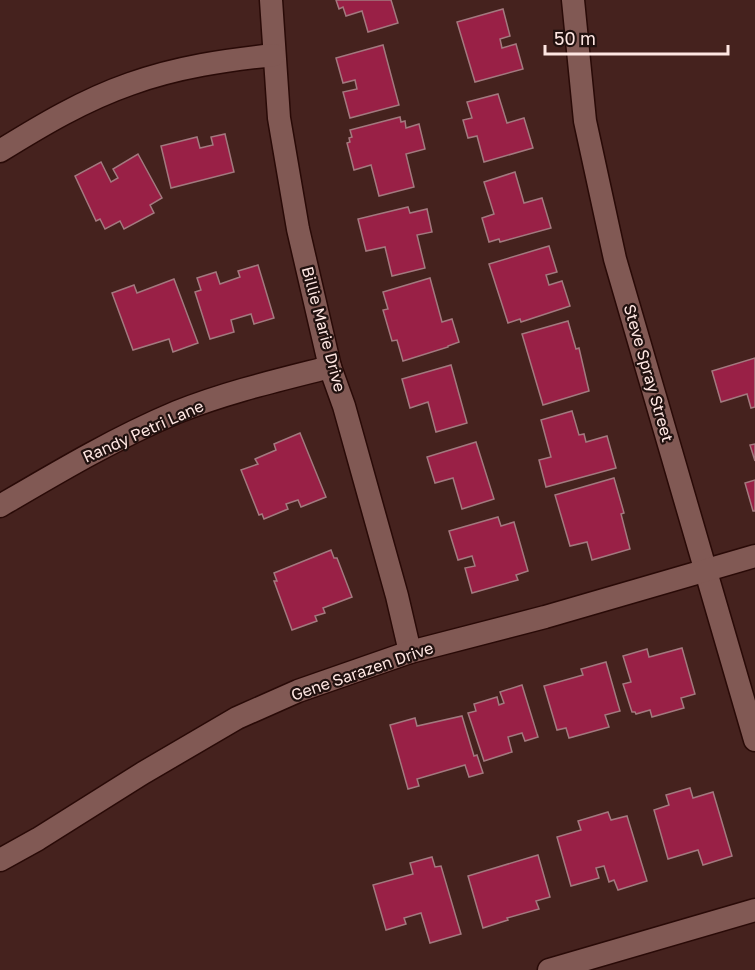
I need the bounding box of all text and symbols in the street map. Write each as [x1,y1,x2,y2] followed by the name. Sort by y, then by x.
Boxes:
[545,18,728,56] scale bar
[554,27,596,49] text: 50 m
[298,264,350,394] street label: Billie Marie Drive
[620,302,678,444] street label: Steve Spray Street
[79,395,207,467] street label: Randy Petri Lane
[288,637,436,705] street label: Gene Sarazen Drive

